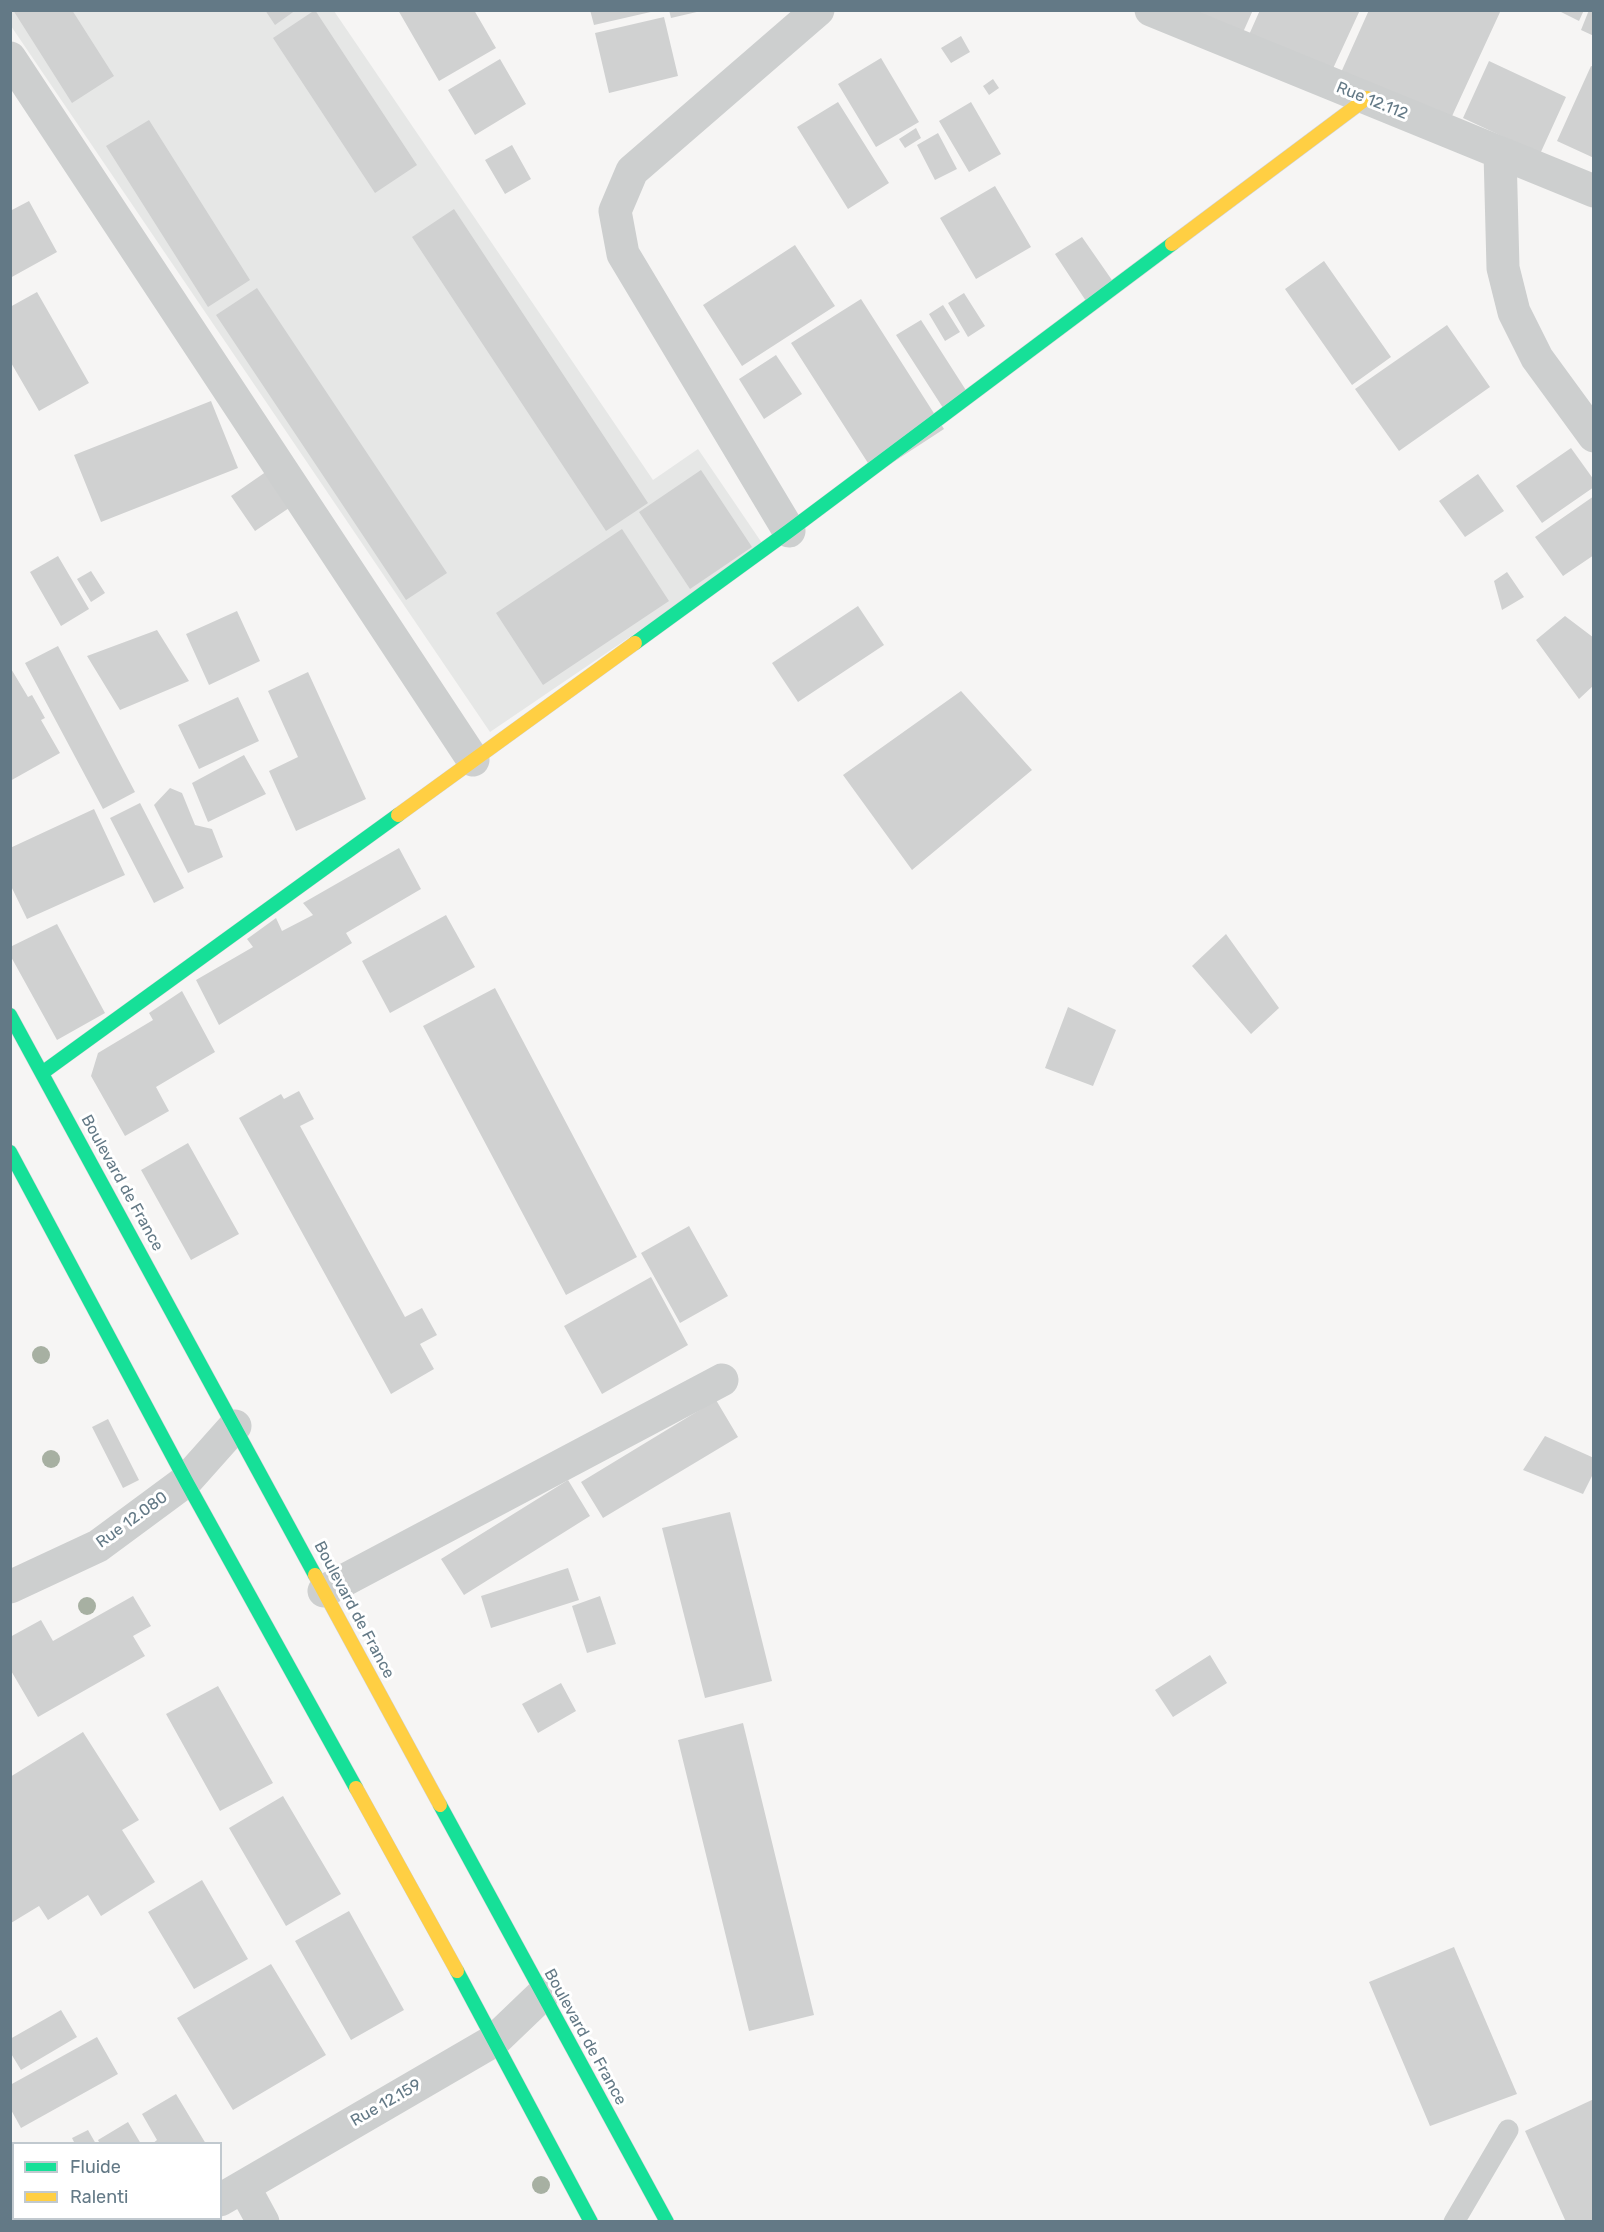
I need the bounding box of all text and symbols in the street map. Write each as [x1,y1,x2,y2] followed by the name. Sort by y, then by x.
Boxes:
[1334,78,1410,124] street label: Rue 12.112
[77,1112,167,1254] street label: Boulevard de France
[93,1488,171,1552] street label: Rue 12.080
[310,1538,398,1682] street label: Boulevard de France
[540,1966,630,2108] street label: Boulevard de France
[347,2075,425,2131] street label: Rue 12.159
[12,2142,222,2220] legend
[70,2156,121,2178] text: Fluide
[70,2186,128,2208] text: Ralenti

